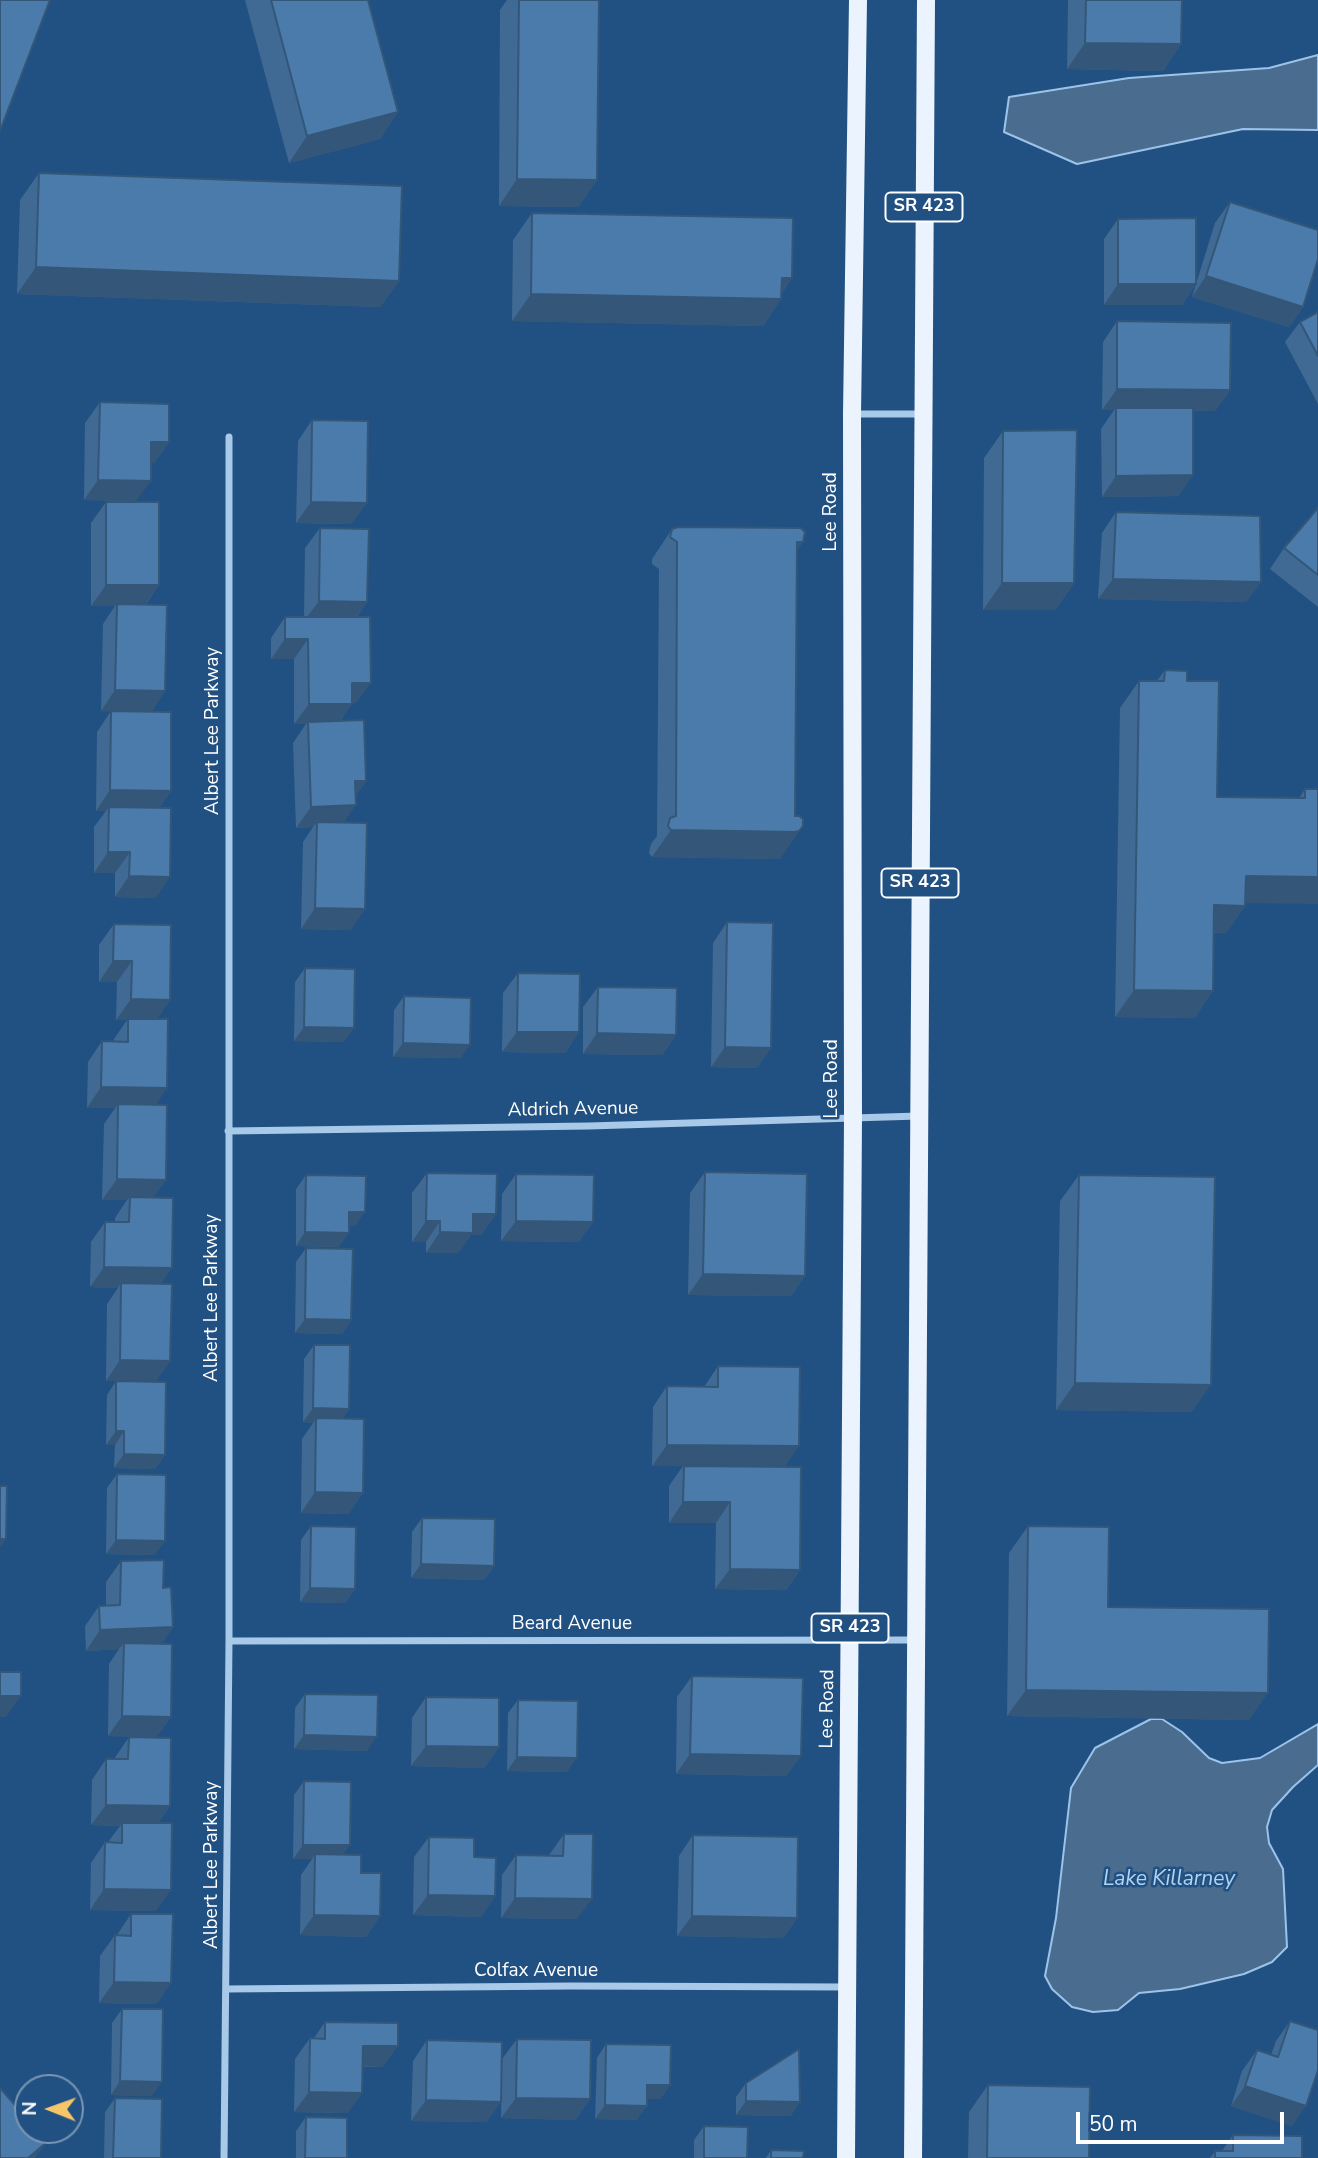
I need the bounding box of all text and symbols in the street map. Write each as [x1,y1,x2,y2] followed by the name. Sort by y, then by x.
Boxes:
[886,192,962,222] road number: SR 423
[820,472,842,552] street label: Lee Road
[202,647,224,815] street label: Albert Lee Parkway
[881,868,958,898] road number: SR 423
[821,1039,843,1119] street label: Lee Road
[507,1097,639,1123] street label: Aldrich Avenue
[201,1214,223,1382] street label: Albert Lee Parkway
[512,1613,632,1635] street label: Beard Avenue
[812,1614,888,1643] road number: SR 423
[816,1669,840,1749] street label: Lee Road
[201,1781,223,1949] street label: Albert Lee Parkway
[1103,1867,1235,1893] water label: Lake Killarney
[474,1960,598,1982] street label: Colfax Avenue
[14,2074,84,2144] north arrow
[1080,2098,1288,2142] scale bar
[17,2101,43,2116] text: N
[1089,2110,1138,2138] text: 50 m

